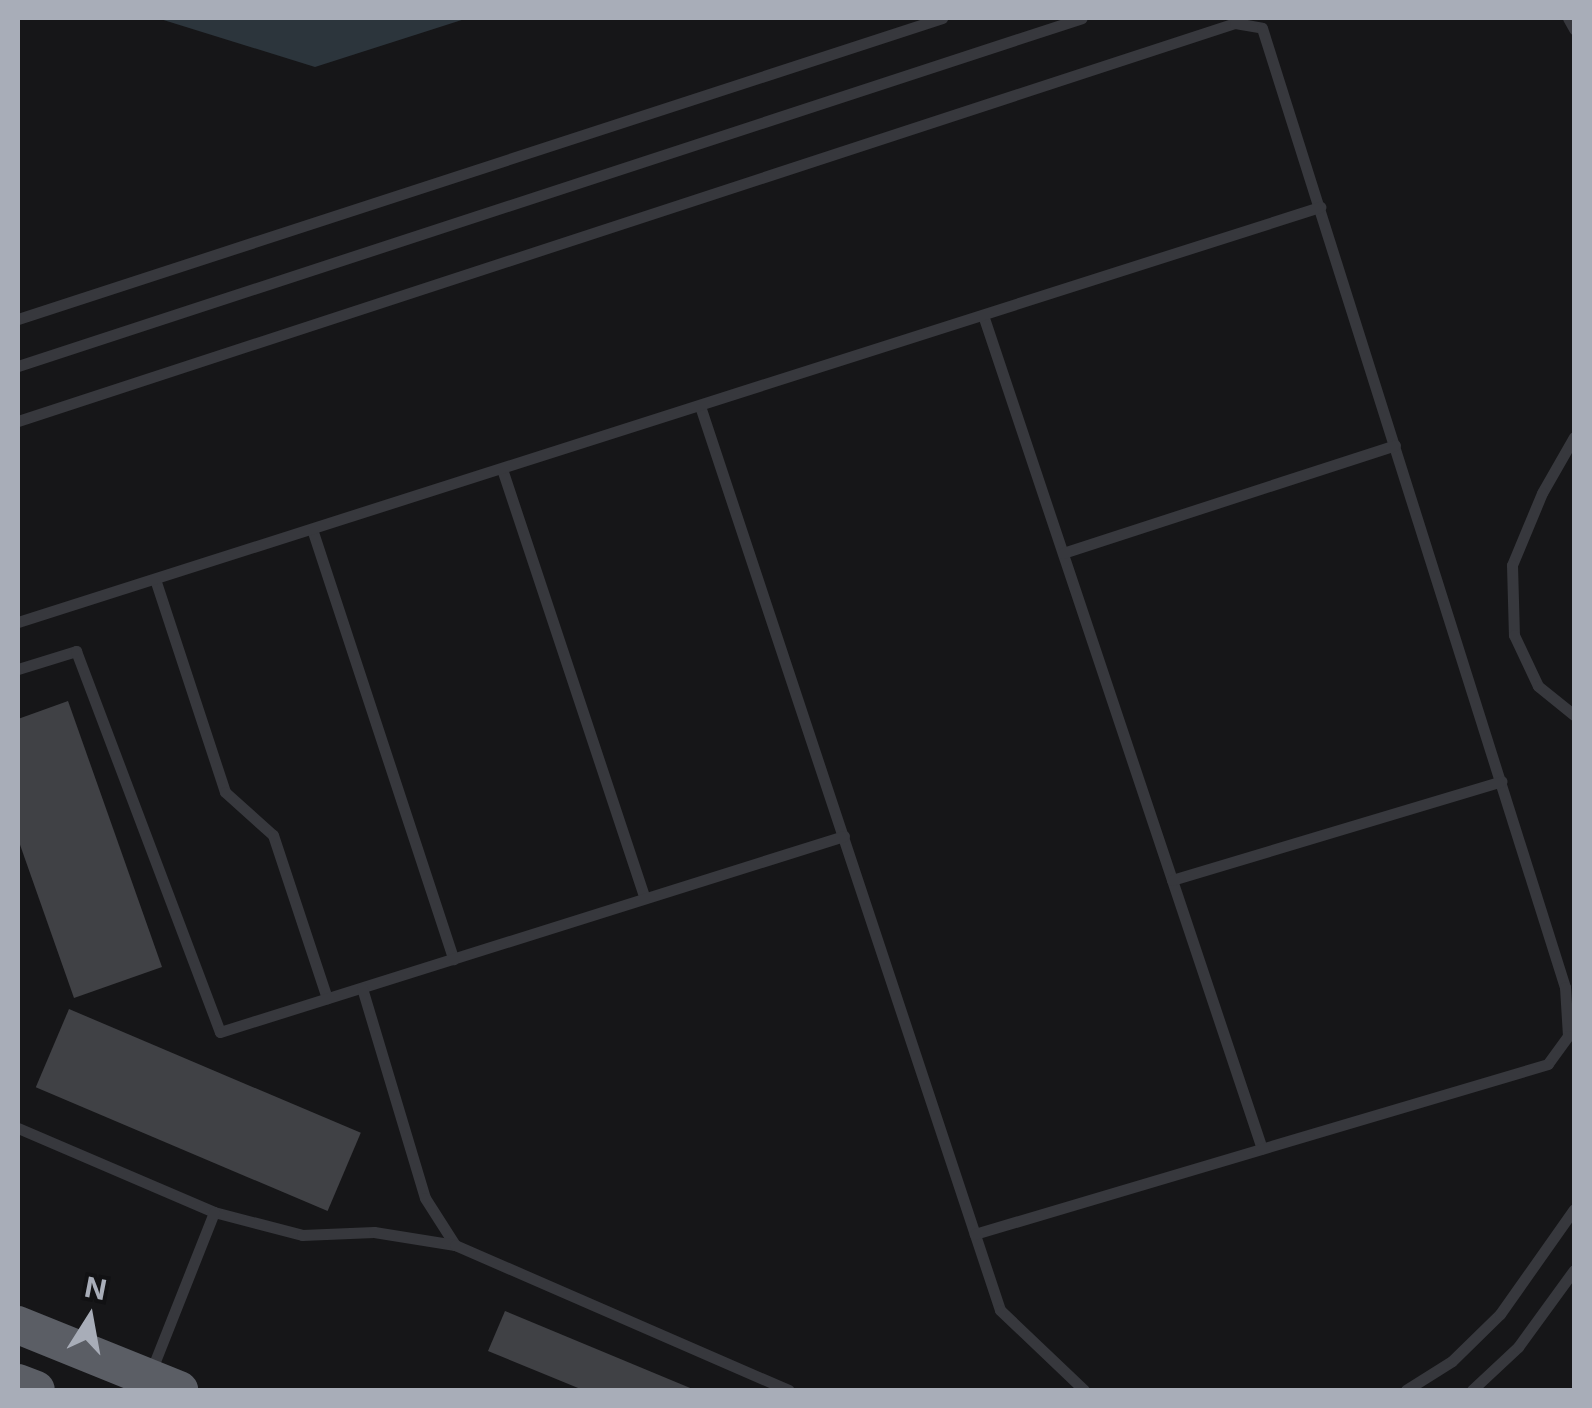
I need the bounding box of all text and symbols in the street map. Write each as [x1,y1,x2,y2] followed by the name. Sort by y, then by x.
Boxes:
[40,1268,140,1368] north arrow
[82,1270,109,1307] text: N

